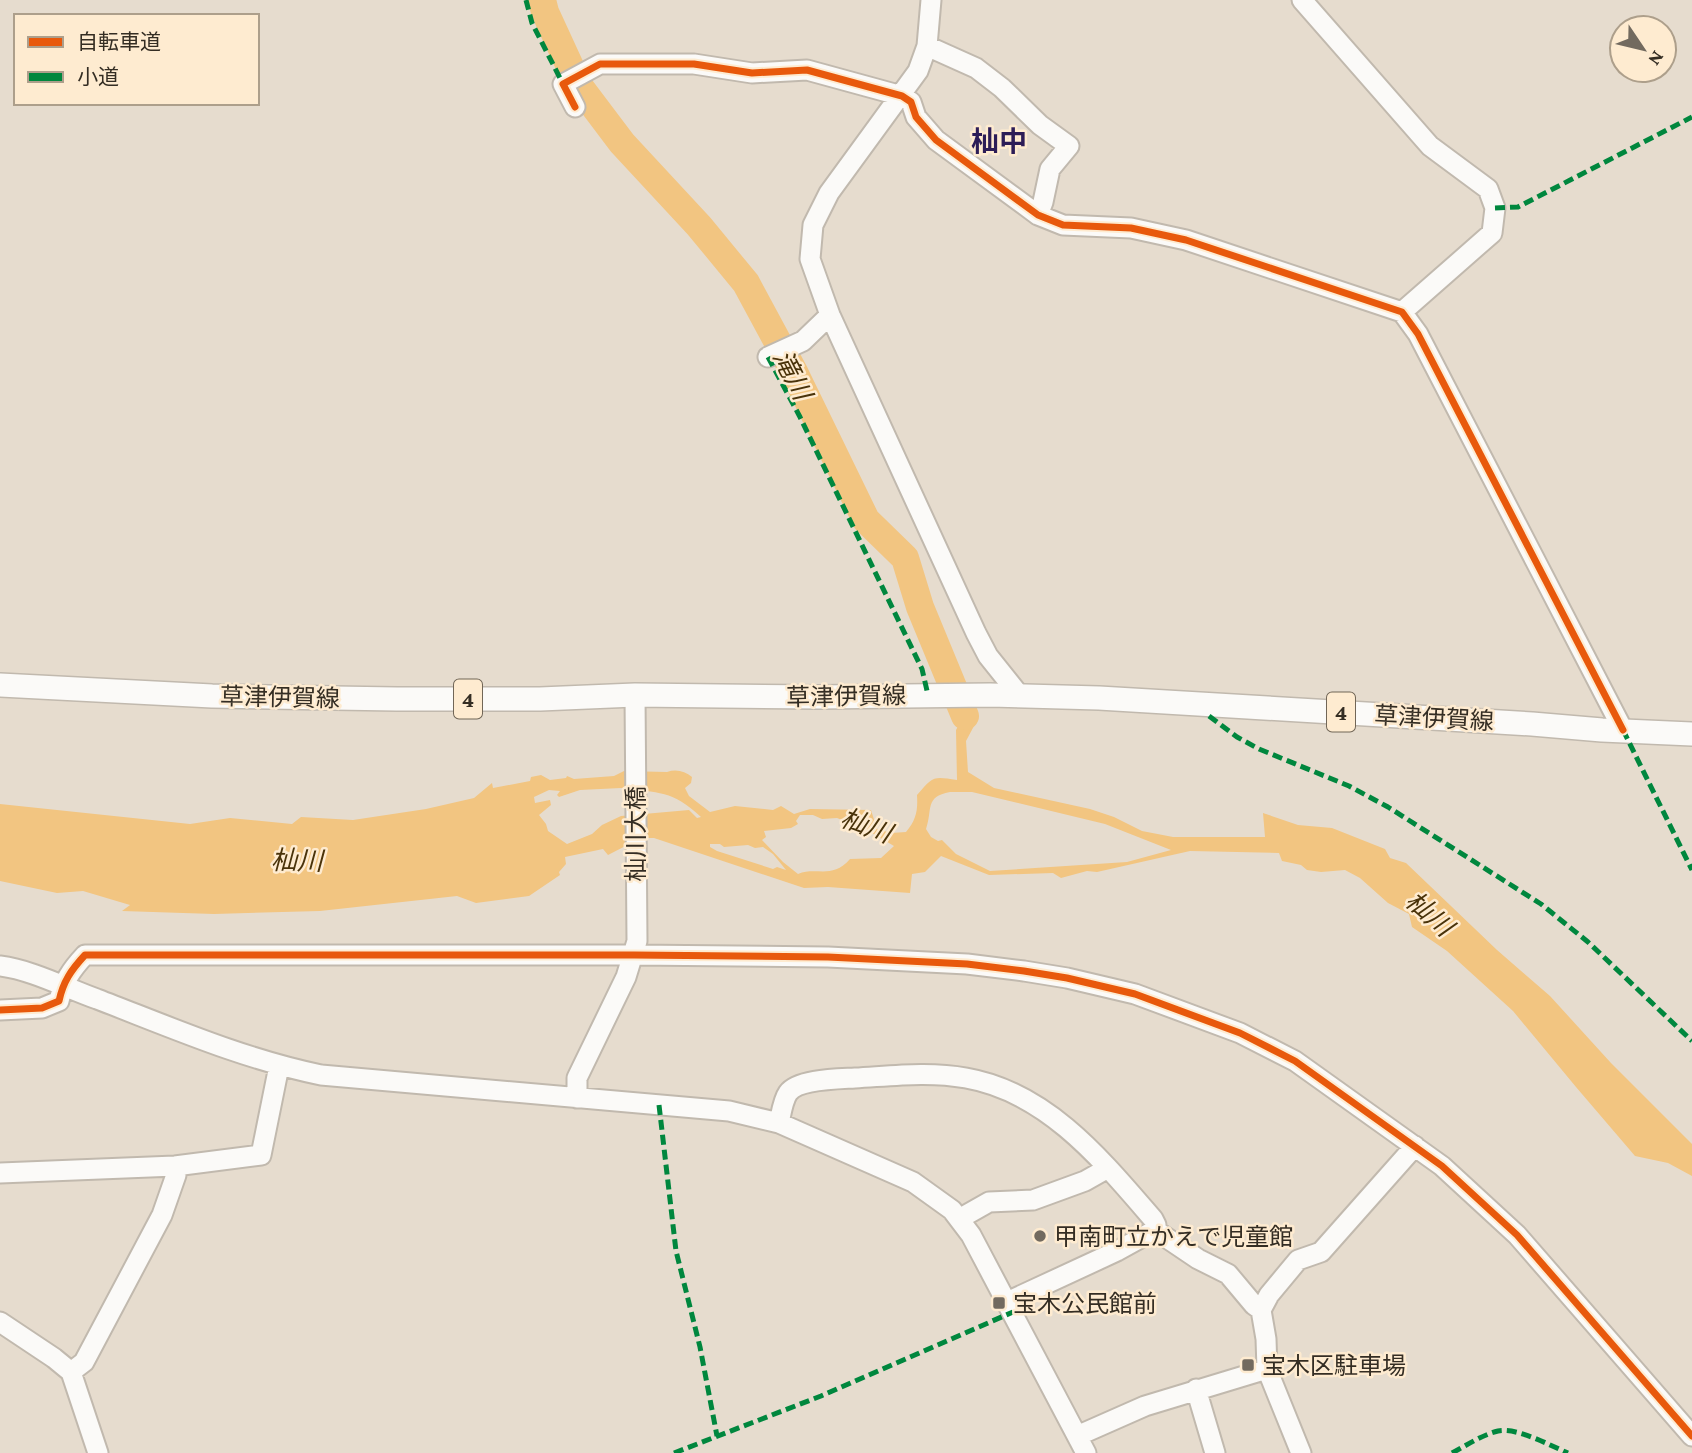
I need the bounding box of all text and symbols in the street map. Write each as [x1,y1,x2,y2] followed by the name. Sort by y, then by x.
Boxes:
[14,14,259,105] legend
[1608,14,1678,84] north arrow
[77,30,161,54] text: 自転車道
[1644,47,1669,70] text: N
[77,65,119,89] text: 小道
[971,126,1027,157] district label: 杣中
[767,345,818,407] water label: 滝川
[454,680,482,719] road number: 4
[786,681,906,711] street label: 草津伊賀線
[220,682,340,712] street label: 草津伊賀線
[1327,692,1355,732] road number: 4
[1373,701,1495,735] street label: 草津伊賀線
[622,786,649,882] street label: 杣川大橋
[837,803,898,850] water label: 杣川
[271,846,326,876] water label: 杣川
[1400,886,1460,944] water label: 杣川
[1054,1223,1293,1250] place label: 甲南町立かえで児童館
[1032,1228,1048,1244] marker: 甲南町立かえで児童館
[1013,1290,1157,1317] place label: 宝木公民館前
[991,1295,1007,1311] marker: 宝木公民館前
[1262,1352,1406,1379] place label: 宝木区駐車場
[1240,1357,1256,1373] marker: 宝木区駐車場

